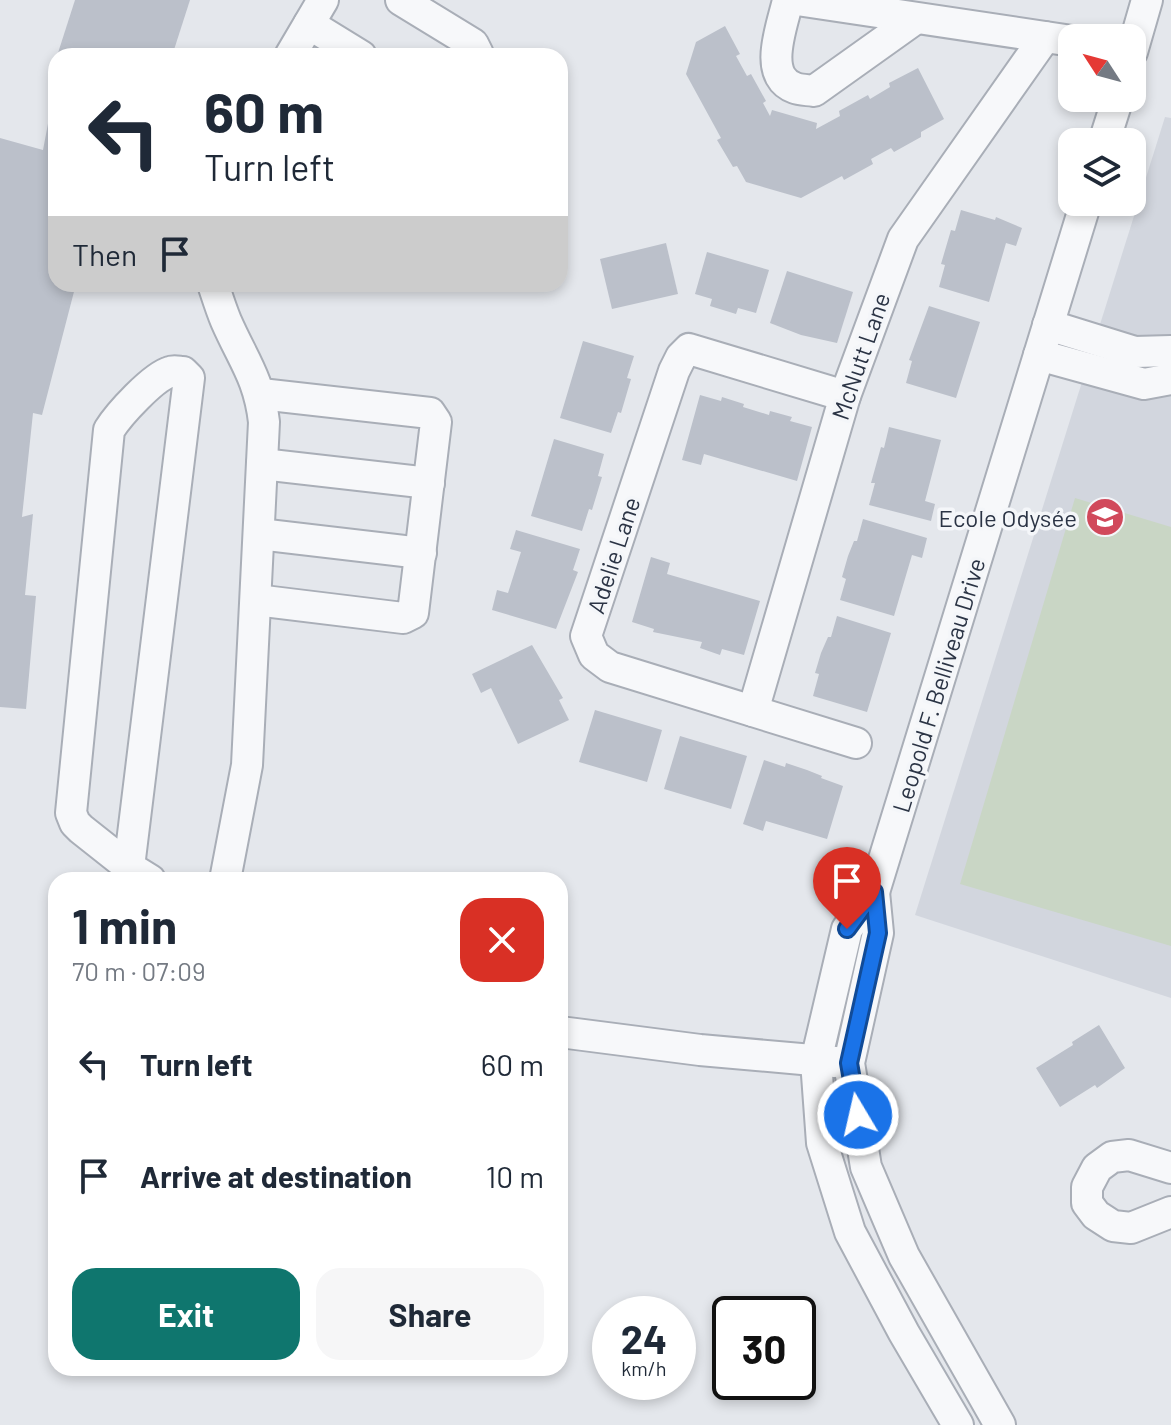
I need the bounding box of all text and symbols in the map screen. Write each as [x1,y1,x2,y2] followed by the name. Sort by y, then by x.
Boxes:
[1058,24,1146,112] north arrow
[1058,24,1146,216] map controls
[204,77,324,144] text: 60 m
[72,80,176,184] icon: left
[1058,128,1146,216] button: layers
[204,145,335,188] text: Turn left
[153,232,197,276] icon: arrive
[72,236,137,272] text: Then
[825,289,895,423] street label: McNutt Lane
[581,493,645,617] street label: Adelie Lane
[1084,496,1126,538] school or university icon: Ecole Odysée
[938,503,1077,532] place label: Ecole Odysée
[885,554,991,816] street label: Leopold F. Belliveau Drive
[813,847,881,929] pin
[825,859,869,903] icon: arrive
[72,896,177,954] text: 1 min
[460,898,544,982] button: close
[72,955,206,986] text: 70 m · 07:09
[72,1042,116,1086] icon: left
[140,1046,253,1082] text: Turn left
[481,1046,544,1082] text: 60 m
[816,1073,900,1157] position arrow
[72,1154,116,1198] icon: arrive
[140,1158,412,1194] text: Arrive at destination
[486,1158,544,1194] text: 10 m
[72,1268,300,1360] button: Exit
[316,1268,544,1360] button: Share
[712,1296,816,1400] speed limit sign: 30
[621,1314,667,1362] text: 24
[621,1356,667,1380] text: km/h

